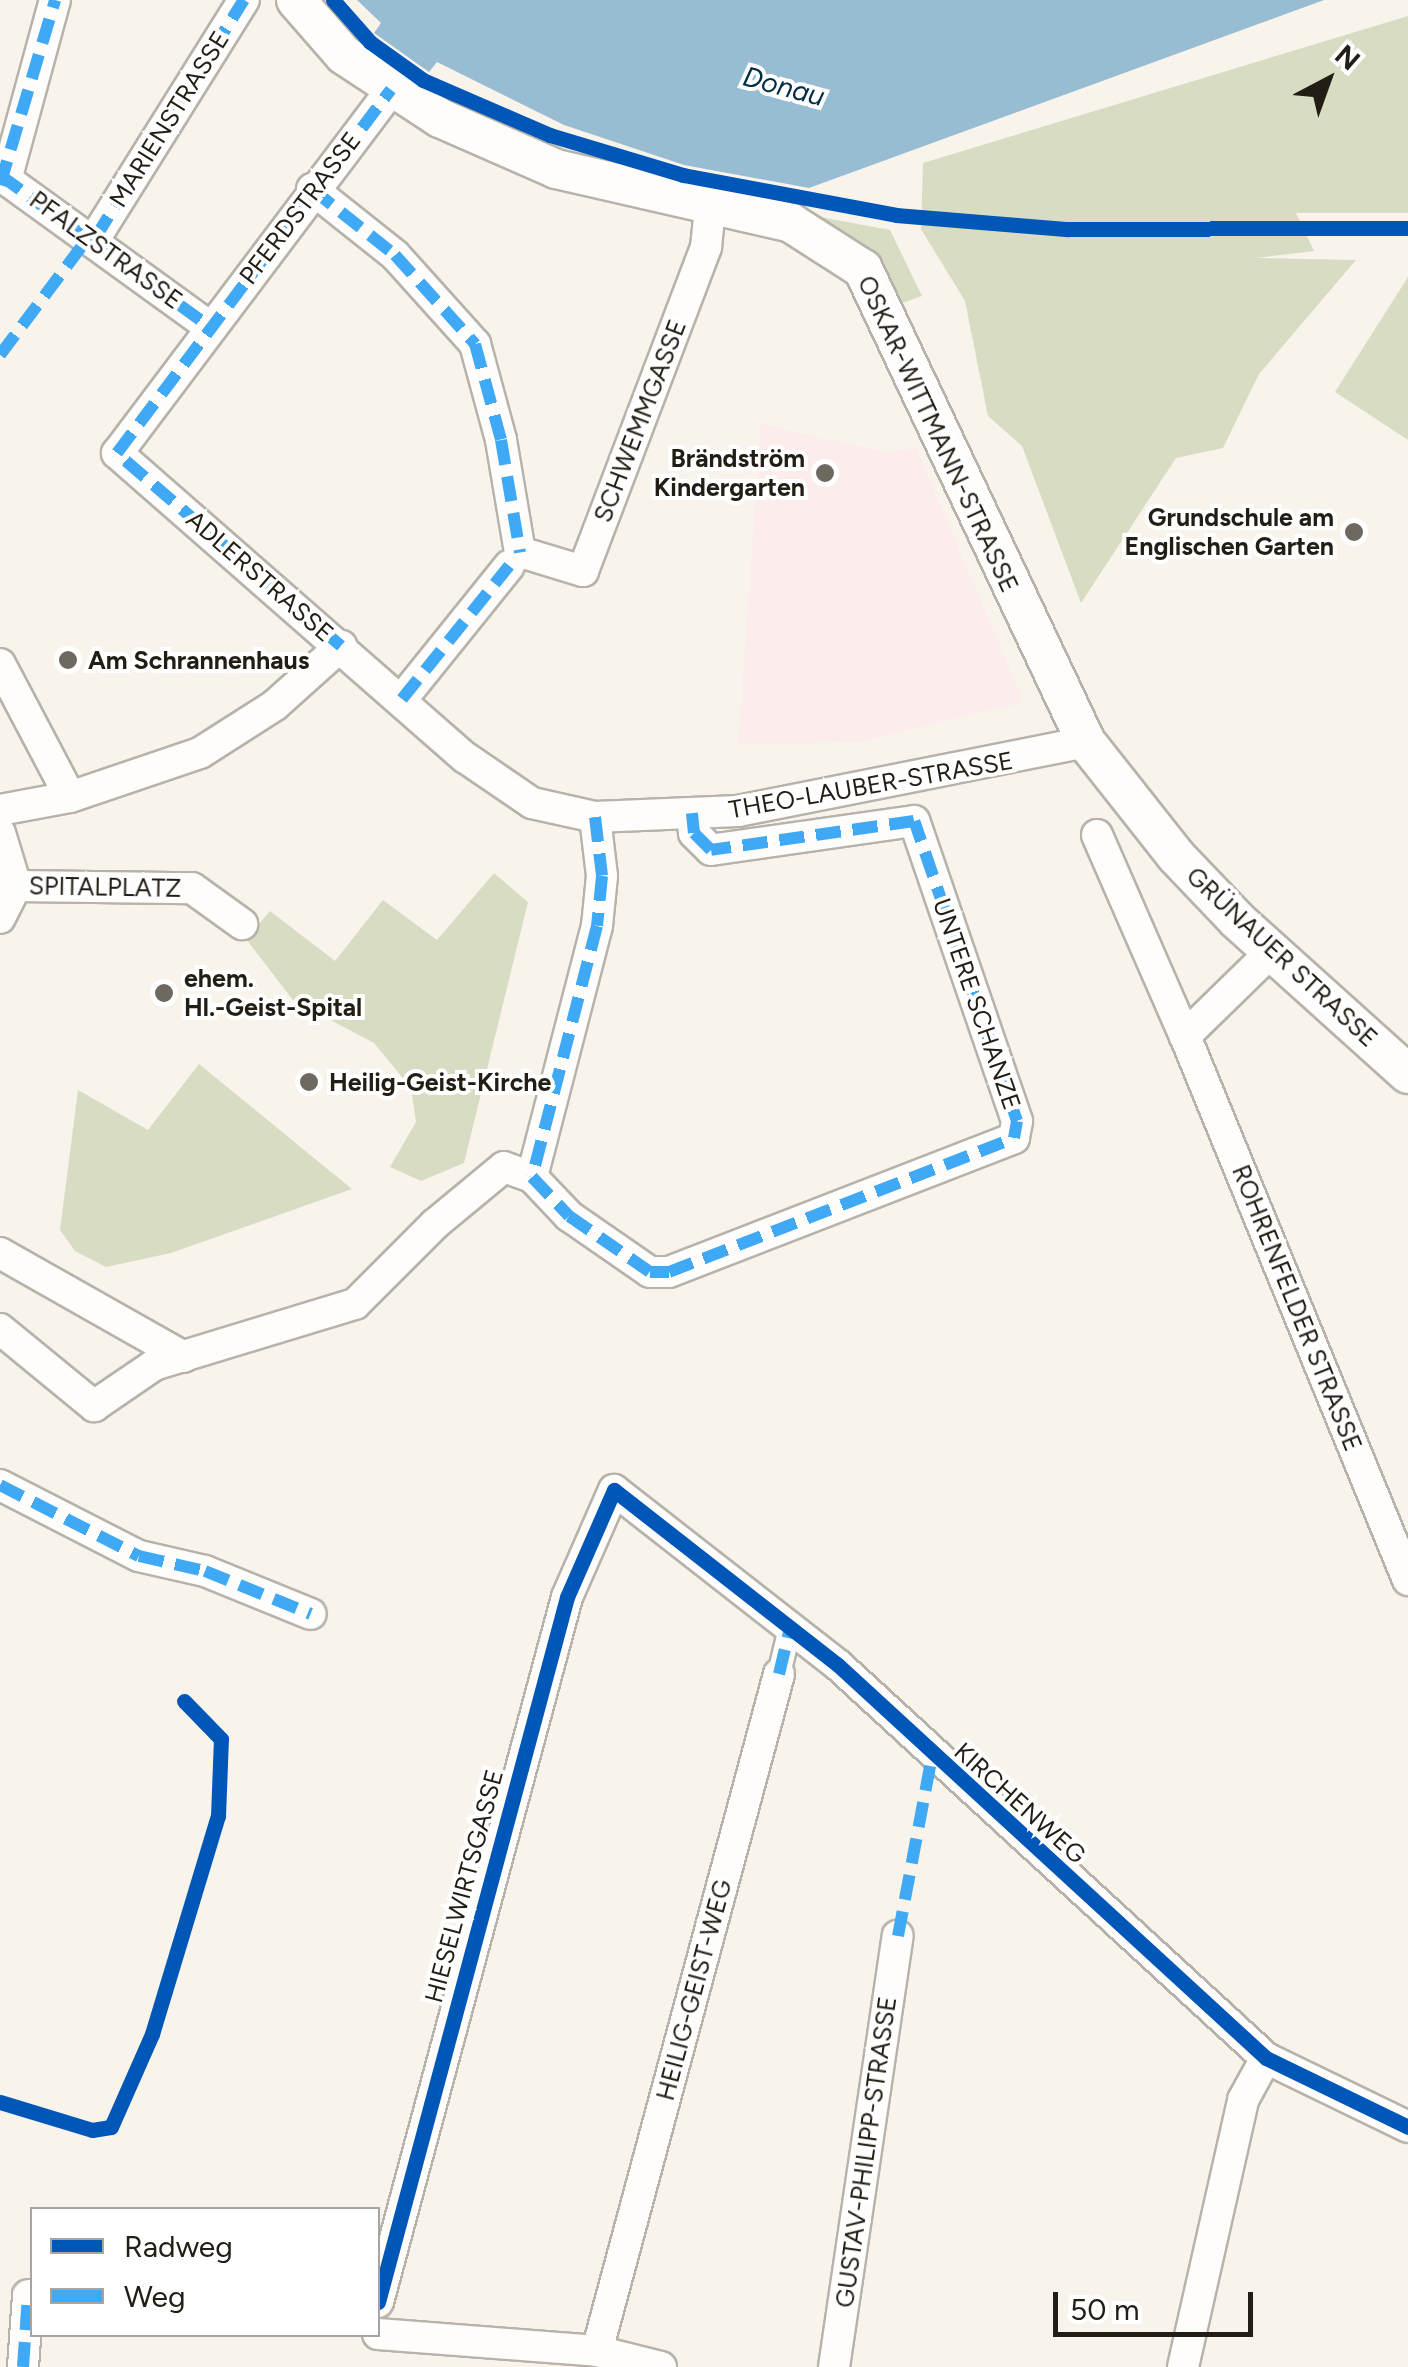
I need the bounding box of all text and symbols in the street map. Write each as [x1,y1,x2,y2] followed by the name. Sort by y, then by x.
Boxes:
[103,25,235,213] street label: MARIENSTRASSE
[1278,30,1378,130] north arrow
[1328,37,1367,77] text: N
[739,59,829,113] water label: Donau
[233,126,367,290] street label: PFERDSTRASSE
[24,185,188,315] street label: PFALZSTRASSE
[851,271,1025,597] street label: OSKAR-WITTMANN-STRASSE
[588,315,692,527] street label: SCHWEMMGASSE
[654,444,805,503] place label: Brändström Kindergarten
[814,462,836,484] marker: Brändström Kindergarten
[1125,503,1334,562] place label: Grundschule am Englischen Garten
[180,504,340,648] street label: ADLERSTRASSE
[1343,521,1365,543] marker: Grundschule am Englischen Garten
[88,645,309,675] place label: Am Schrannenhaus
[57,649,79,671] marker: Am Schrannenhaus
[726,745,1016,825] street label: THEO-LAUBER-STRASSE
[1180,861,1384,1053] street label: GRÜNAUER STRASSE
[28,871,182,903] street label: SPITALPLATZ
[927,894,1027,1114] street label: UNTERE SCHANZE
[184,964,362,1023] place label: ehem. Hl.-Geist-Spital
[153,982,175,1004] marker: ehem. Hl.-Geist-Spital
[329,1067,551,1097] place label: Heilig-Geist-Kirche
[298,1071,320,1093] marker: Heilig-Geist-Kirche
[1226,1160,1368,1456] street label: ROHRENFELDER STRASSE
[948,1736,1092,1870] street label: KIRCHENWEG
[418,1766,510,2006] street label: HIESELWIRTSGASSE
[650,1876,738,2104] street label: HEILIG-GEIST-WEG
[829,1994,903,2310] street label: GUSTAV-PHILIPP-STRASSE
[30,2207,380,2337] legend
[124,2228,233,2265] text: Radweg
[1058,2272,1258,2334] scale bar
[124,2278,186,2315] text: Weg
[1070,2291,1139,2328] text: 50 m

